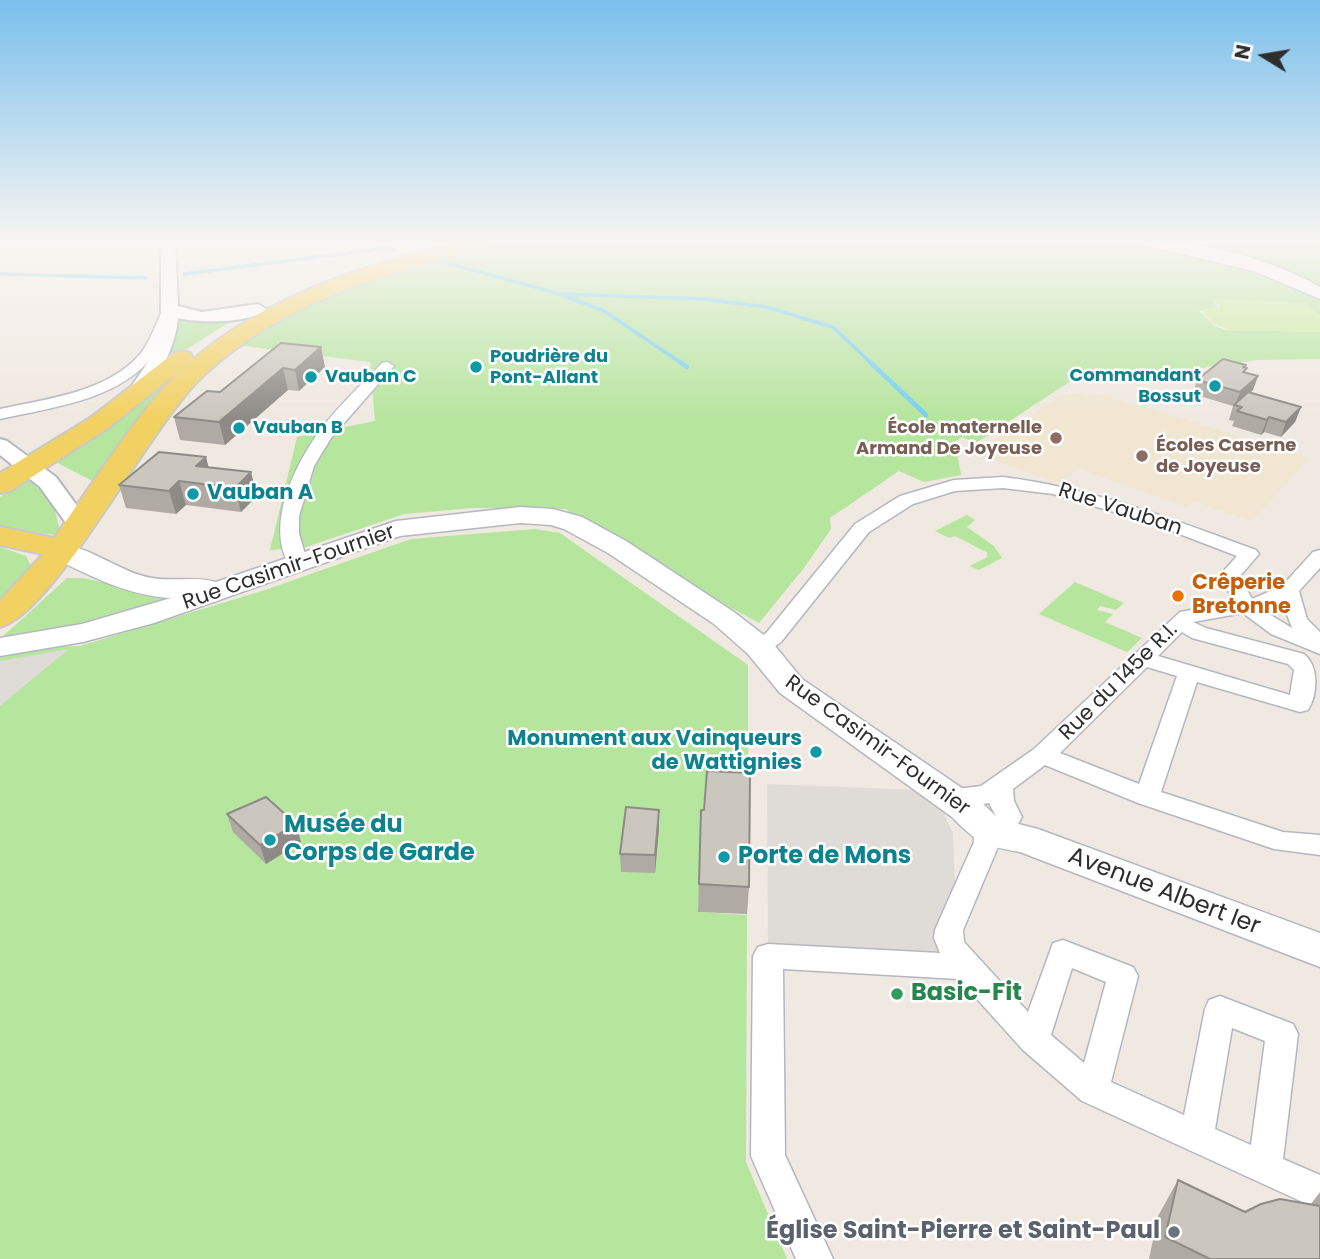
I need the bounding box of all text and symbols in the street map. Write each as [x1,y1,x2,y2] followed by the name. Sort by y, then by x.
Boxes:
[1229,21,1299,91] north arrow
[1228,42,1258,61] text: N
[490,346,608,388] place label: Poudrière du Pont-Allant
[468,359,484,375] marker: Poudrière du Pont-Allant
[1069,365,1201,408] place label: Commandant Bossut
[325,366,417,388] place label: Vauban C
[303,369,319,385] marker: Vauban C
[1207,378,1223,394] marker: Commandant Bossut
[253,417,343,439] place label: Vauban B
[856,417,1042,460] place label: École maternelle Armand De Joyeuse
[231,420,247,436] marker: Vauban B
[1048,430,1064,446] marker: École maternelle Armand De Joyeuse
[1156,435,1296,478] place label: Écoles Caserne de Joyeuse
[1134,448,1150,464] marker: Écoles Caserne de Joyeuse
[1055,478,1185,542] street label: Rue Vauban
[207,481,313,507] place label: Vauban A
[185,486,201,502] marker: Vauban A
[180,520,398,616] street label: Rue Casimir-Fournier
[1192,571,1291,621] place label: Crêperie Bretonne
[1170,588,1186,604] marker: Crêperie Bretonne
[1055,618,1183,746] street label: Rue du 145e R.I.
[780,670,974,822] street label: Rue Casimir-Fournier
[507,727,802,777] place label: Monument aux Vainqueurs de Wattignies
[808,744,824,760] marker: Monument aux Vainqueurs de Wattignies
[284,812,475,868] place label: Musée du Corps de Garde
[262,832,278,848] marker: Musée du Corps de Garde
[1064,842,1264,942] street label: Avenue Albert Ier
[738,843,911,871] place label: Porte de Mons
[716,849,732,865] marker: Porte de Mons
[911,980,1022,1008] place label: Basic-Fit
[889,986,905,1002] marker: Basic-Fit
[766,1218,1160,1246] place label: Église Saint-Pierre et Saint-Paul
[1166,1224,1182,1240] marker: Église Saint-Pierre et Saint-Paul

